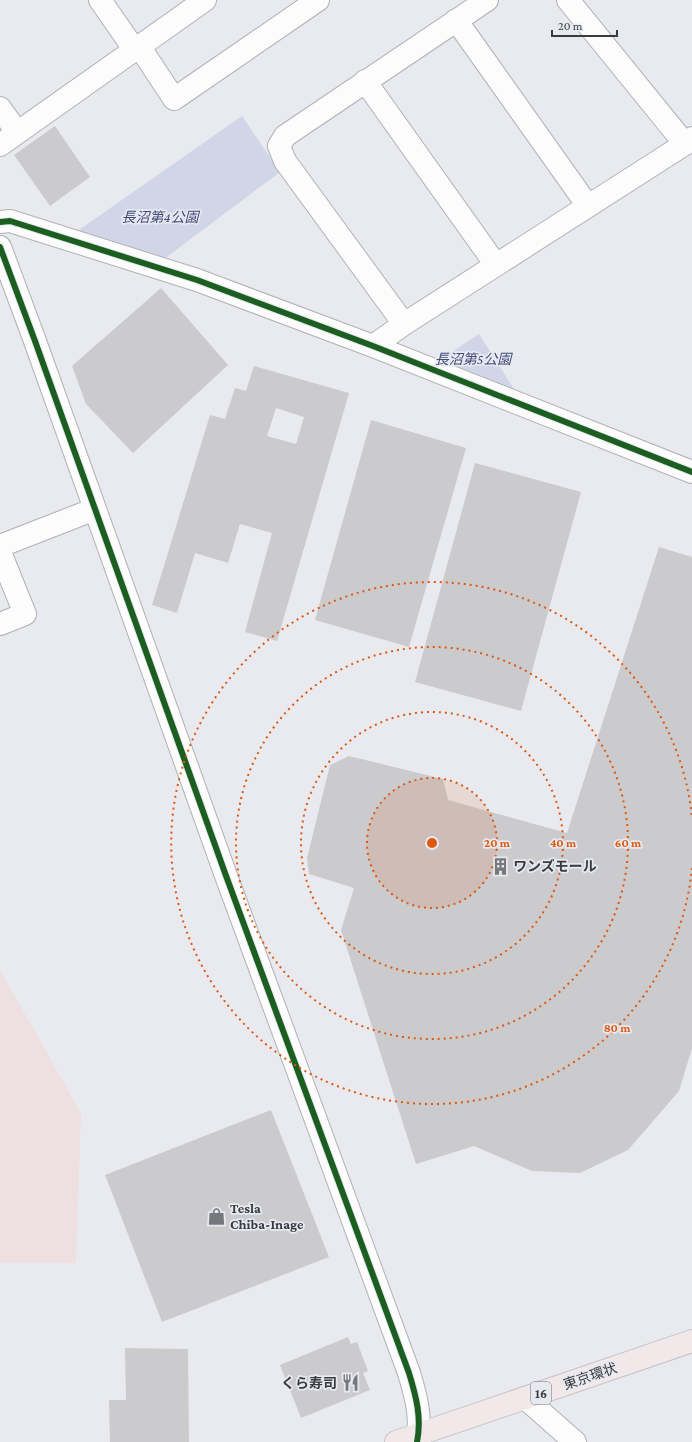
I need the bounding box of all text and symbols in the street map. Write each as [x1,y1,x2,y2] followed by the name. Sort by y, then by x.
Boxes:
[552,12,617,38] scale bar
[558,19,583,33] text: 20 m
[121,209,201,225] park label: 長沼第4公園
[435,351,513,367] park label: 長沼第5公園
[425,836,439,850] centre of rings
[484,836,511,850] text: 20 m
[550,836,577,850] text: 40 m
[615,836,642,850] text: 60 m
[490,856,510,876] building icon: ワンズモール
[513,858,597,874] place label: ワンズモール
[604,1021,631,1035] text: 80 m
[230,1200,304,1232] place label: Tesla Chiba-Inage
[207,1206,227,1226] shop icon: Tesla Chiba-Inage
[561,1359,619,1393] street label: 東京環状
[340,1373,360,1393] restaurant icon: くら寿司
[281,1375,337,1391] place label: くら寿司
[531,1382,551,1404] road number: 16

